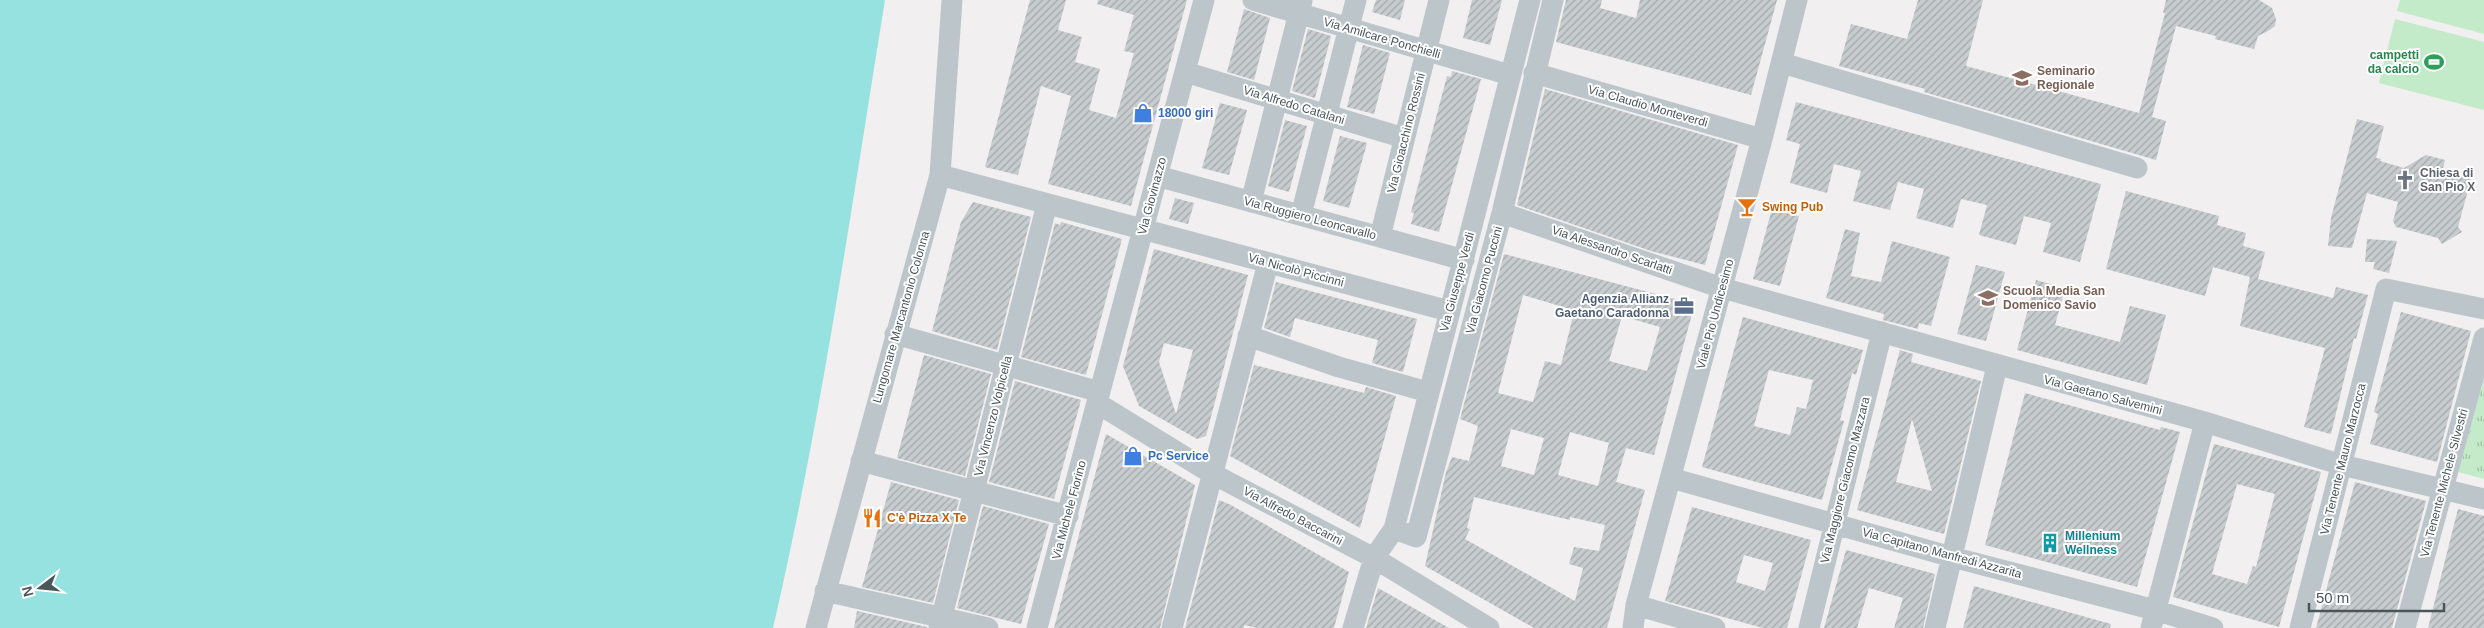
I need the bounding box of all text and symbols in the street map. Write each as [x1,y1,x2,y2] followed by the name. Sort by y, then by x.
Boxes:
[1322,15,1442,61] street label: Via Amilcare Ponchielli
[2368,48,2419,76] place label: campetti da calcio
[2423,51,2445,73] sports icon: campetti da calcio
[2037,64,2095,92] place label: Seminario Regionale
[2011,67,2033,89] school or university icon: Seminario Regionale
[1384,72,1428,194] street label: Via Gioacchino Rossini
[1587,82,1709,130] street label: Via Claudio Monteverdi
[1242,83,1346,127] street label: Via Alfredo Catalani
[1132,102,1154,124] shop icon: 18000 giri
[1158,106,1213,120] place label: 18000 giri
[1135,155,1169,236] street label: Via Giovinazzo
[2420,166,2475,194] place label: Chiesa di San Pio X
[2394,169,2416,191] church icon: Chiesa di San Pio X
[1242,194,1378,243] street label: Via Ruggiero Leoncavallo
[1736,196,1758,218] bar icon: Swing Pub
[1762,200,1823,214] place label: Swing Pub
[1550,223,1674,277] street label: Via Alessandro Scarlatti
[1463,225,1505,335] street label: Via Giacomo Puccini
[870,229,932,405] street label: Lungomare Marcantonio Colonna
[1437,231,1477,333] street label: Via Giuseppe Verdi
[1247,250,1345,290] street label: Via Nicolò Piccinni
[1694,257,1736,370] street label: Viale Pio Undicesimo
[2003,284,2105,312] place label: Scuola Media San Domenico Savio
[1977,287,1999,309] school or university icon: Scuola Media San Domenico Savio
[1555,292,1669,320] place label: Agenzia Allianz Gaetano Caradonna
[1673,295,1695,317] office icon: Agenzia Allianz Gaetano Caradonna
[971,354,1015,478] street label: Via Vincenzo Volpicella
[2042,372,2164,418] street label: Via Gaetano Salvemini
[2317,381,2369,536] street label: Via Tenente Mauro Marzocca
[1818,395,1873,565] street label: Via Maggiore Giacomo Mazzara
[2417,407,2471,559] street label: Via Tenente Michele Silvestri
[1122,445,1144,467] shop icon: Pc Service
[1148,449,1209,463] place label: Pc Service
[1049,459,1089,561] street label: Via Michele Fiorino
[1241,484,1345,548] street label: Via Alfredo Baccarini
[861,507,883,529] restaurant icon: C'è Pizza X Te
[887,511,967,525] place label: C'è Pizza X Te
[1861,525,2024,581] street label: Via Capitano Manfredi Azzarita
[2065,529,2120,557] place label: Millenium Wellness
[2039,532,2061,554] building icon: Millenium Wellness
[15,563,65,613] north arrow
[2309,580,2444,612] scale bar
[18,585,37,599] text: N
[2316,589,2349,606] text: 50 m

